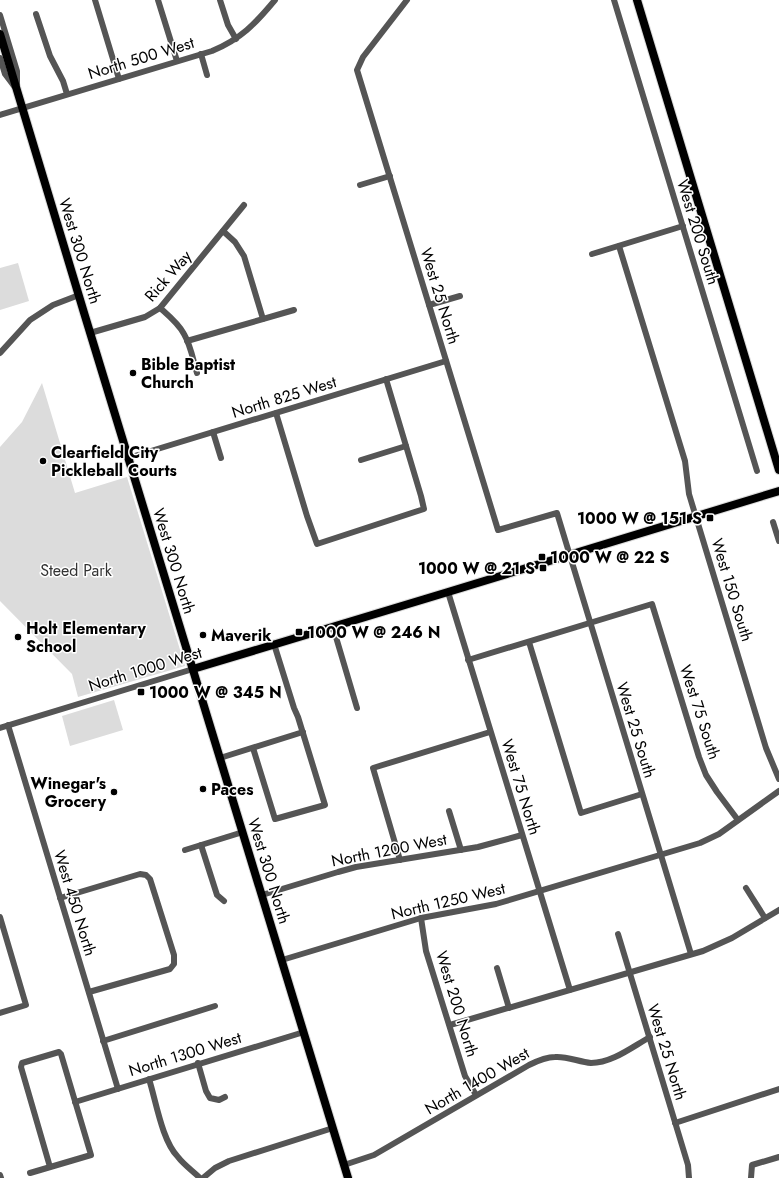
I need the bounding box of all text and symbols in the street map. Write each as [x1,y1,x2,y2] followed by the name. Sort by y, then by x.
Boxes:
[85,31,197,85] street label: North 500 West
[671,176,725,288] street label: West 200 South
[53,195,107,307] street label: West 300 North
[139,245,197,307] street label: Rick Way
[414,245,466,347] street label: West 25 North
[141,353,236,394] place label: Bible Baptist Church
[128,368,138,378] marker: Bible Baptist Church
[229,370,339,424] street label: North 825 West
[51,441,177,482] place label: Clearfield City Pickleball Courts
[38,456,48,466] marker: Clearfield City Pickleball Courts
[147,505,201,617] street label: West 300 North
[577,507,702,530] place label: 1000 W @ 151 S
[705,513,715,523] marker: 1000 W @ 151 S
[705,536,759,644] street label: West 150 South
[550,546,669,569] place label: 1000 W @ 22 S
[537,552,547,562] marker: 1000 W @ 22 S
[418,557,535,580] place label: 1000 W @ 21 S
[40,559,113,582] park label: Steed Park
[538,563,548,573] marker: 1000 W @ 21 S
[26,617,147,658] place label: Holt Elementary School
[307,621,441,644] place label: 1000 W @ 246 N
[211,624,272,647] place label: Maverik
[294,627,304,637] marker: 1000 W @ 246 N
[198,630,208,640] marker: Maverik
[13,632,23,642] marker: Holt Elementary School
[85,641,205,697] street label: North 1000 West
[674,662,726,762] street label: West 75 South
[611,679,661,781] street label: West 25 South
[149,681,282,704] place label: 1000 W @ 345 N
[136,687,146,697] marker: 1000 W @ 345 N
[496,736,546,838] street label: West 75 North
[31,772,107,813] place label: Winegar's Grocery
[211,778,253,801] place label: Paces
[198,784,208,794] marker: Paces
[109,787,119,797] marker: Winegar's Grocery
[242,815,296,927] street label: West 300 North
[329,828,449,872] street label: North 1200 West
[48,847,102,959] street label: West 450 North
[389,877,507,925] street label: North 1250 West
[430,948,484,1060] street label: West 200 North
[641,1001,693,1103] street label: West 25 North
[126,1026,244,1082] street label: North 1300 West
[420,1042,534,1120] street label: North 1400 West

